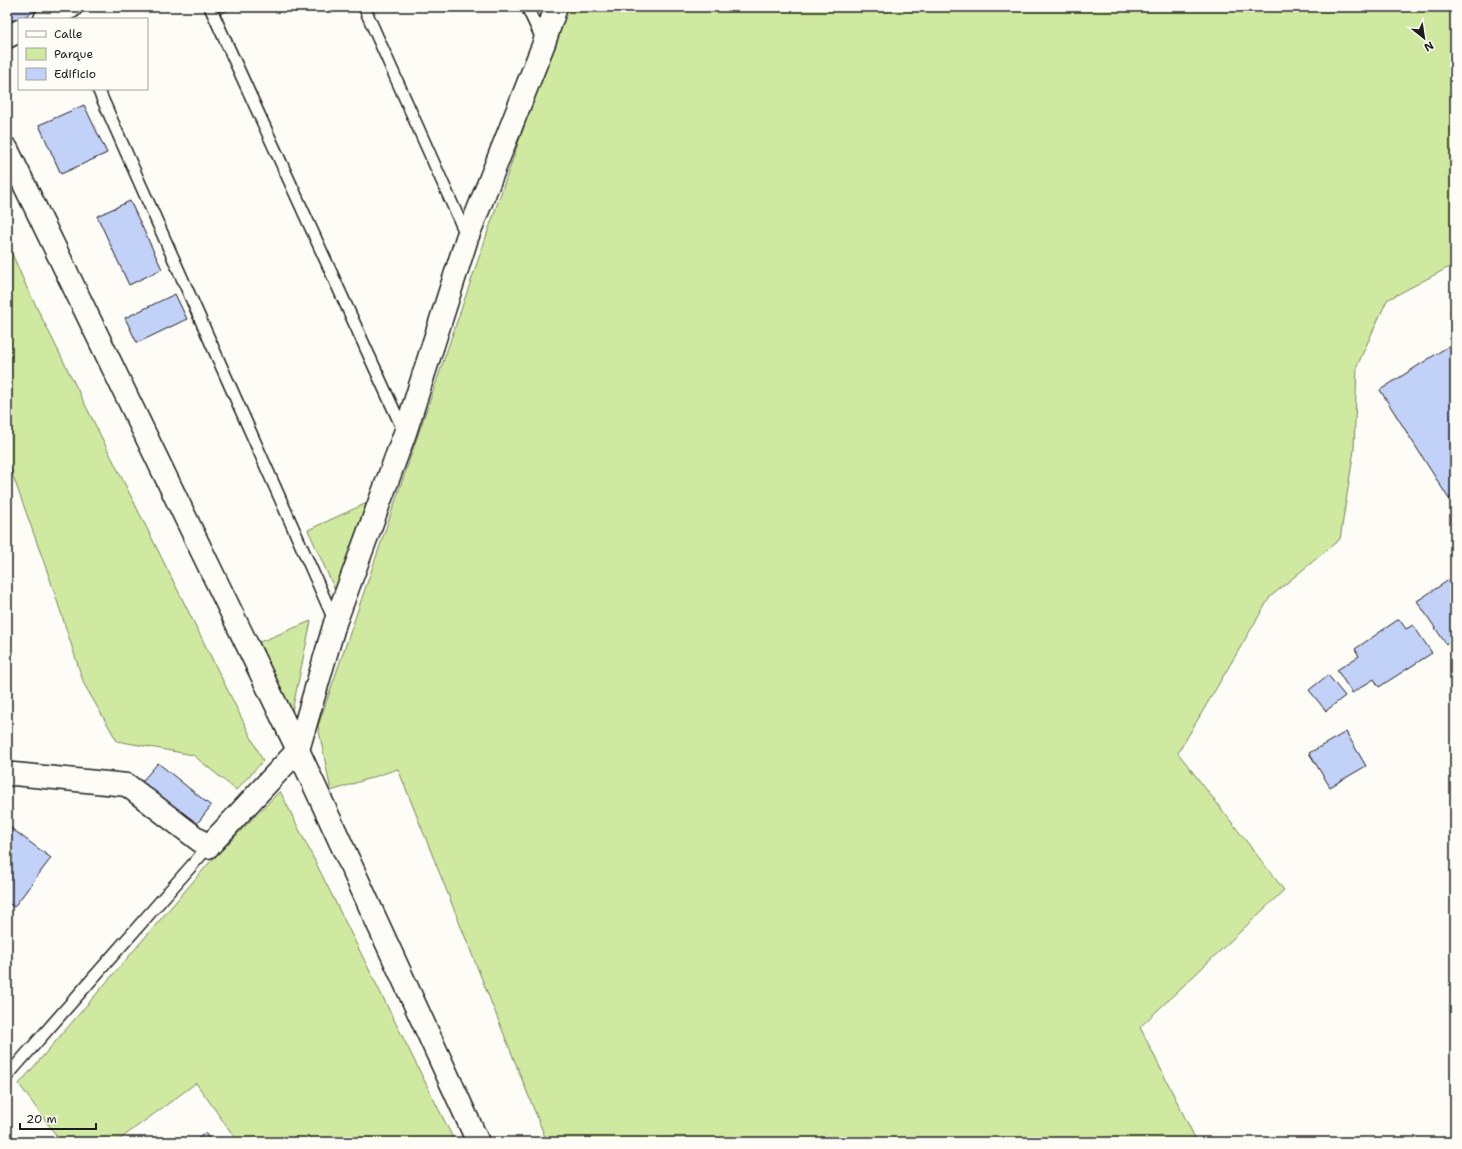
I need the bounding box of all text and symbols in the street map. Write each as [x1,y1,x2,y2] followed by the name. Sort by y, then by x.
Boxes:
[18,18,148,90] legend
[1404,18,1444,58] north arrow
[54,26,83,42] text: Calle
[1421,38,1436,55] text: N
[54,46,93,62] text: Parque
[54,66,96,82] text: Edificio
[20,1105,96,1131] scale bar
[26,1111,57,1127] text: 20 m

